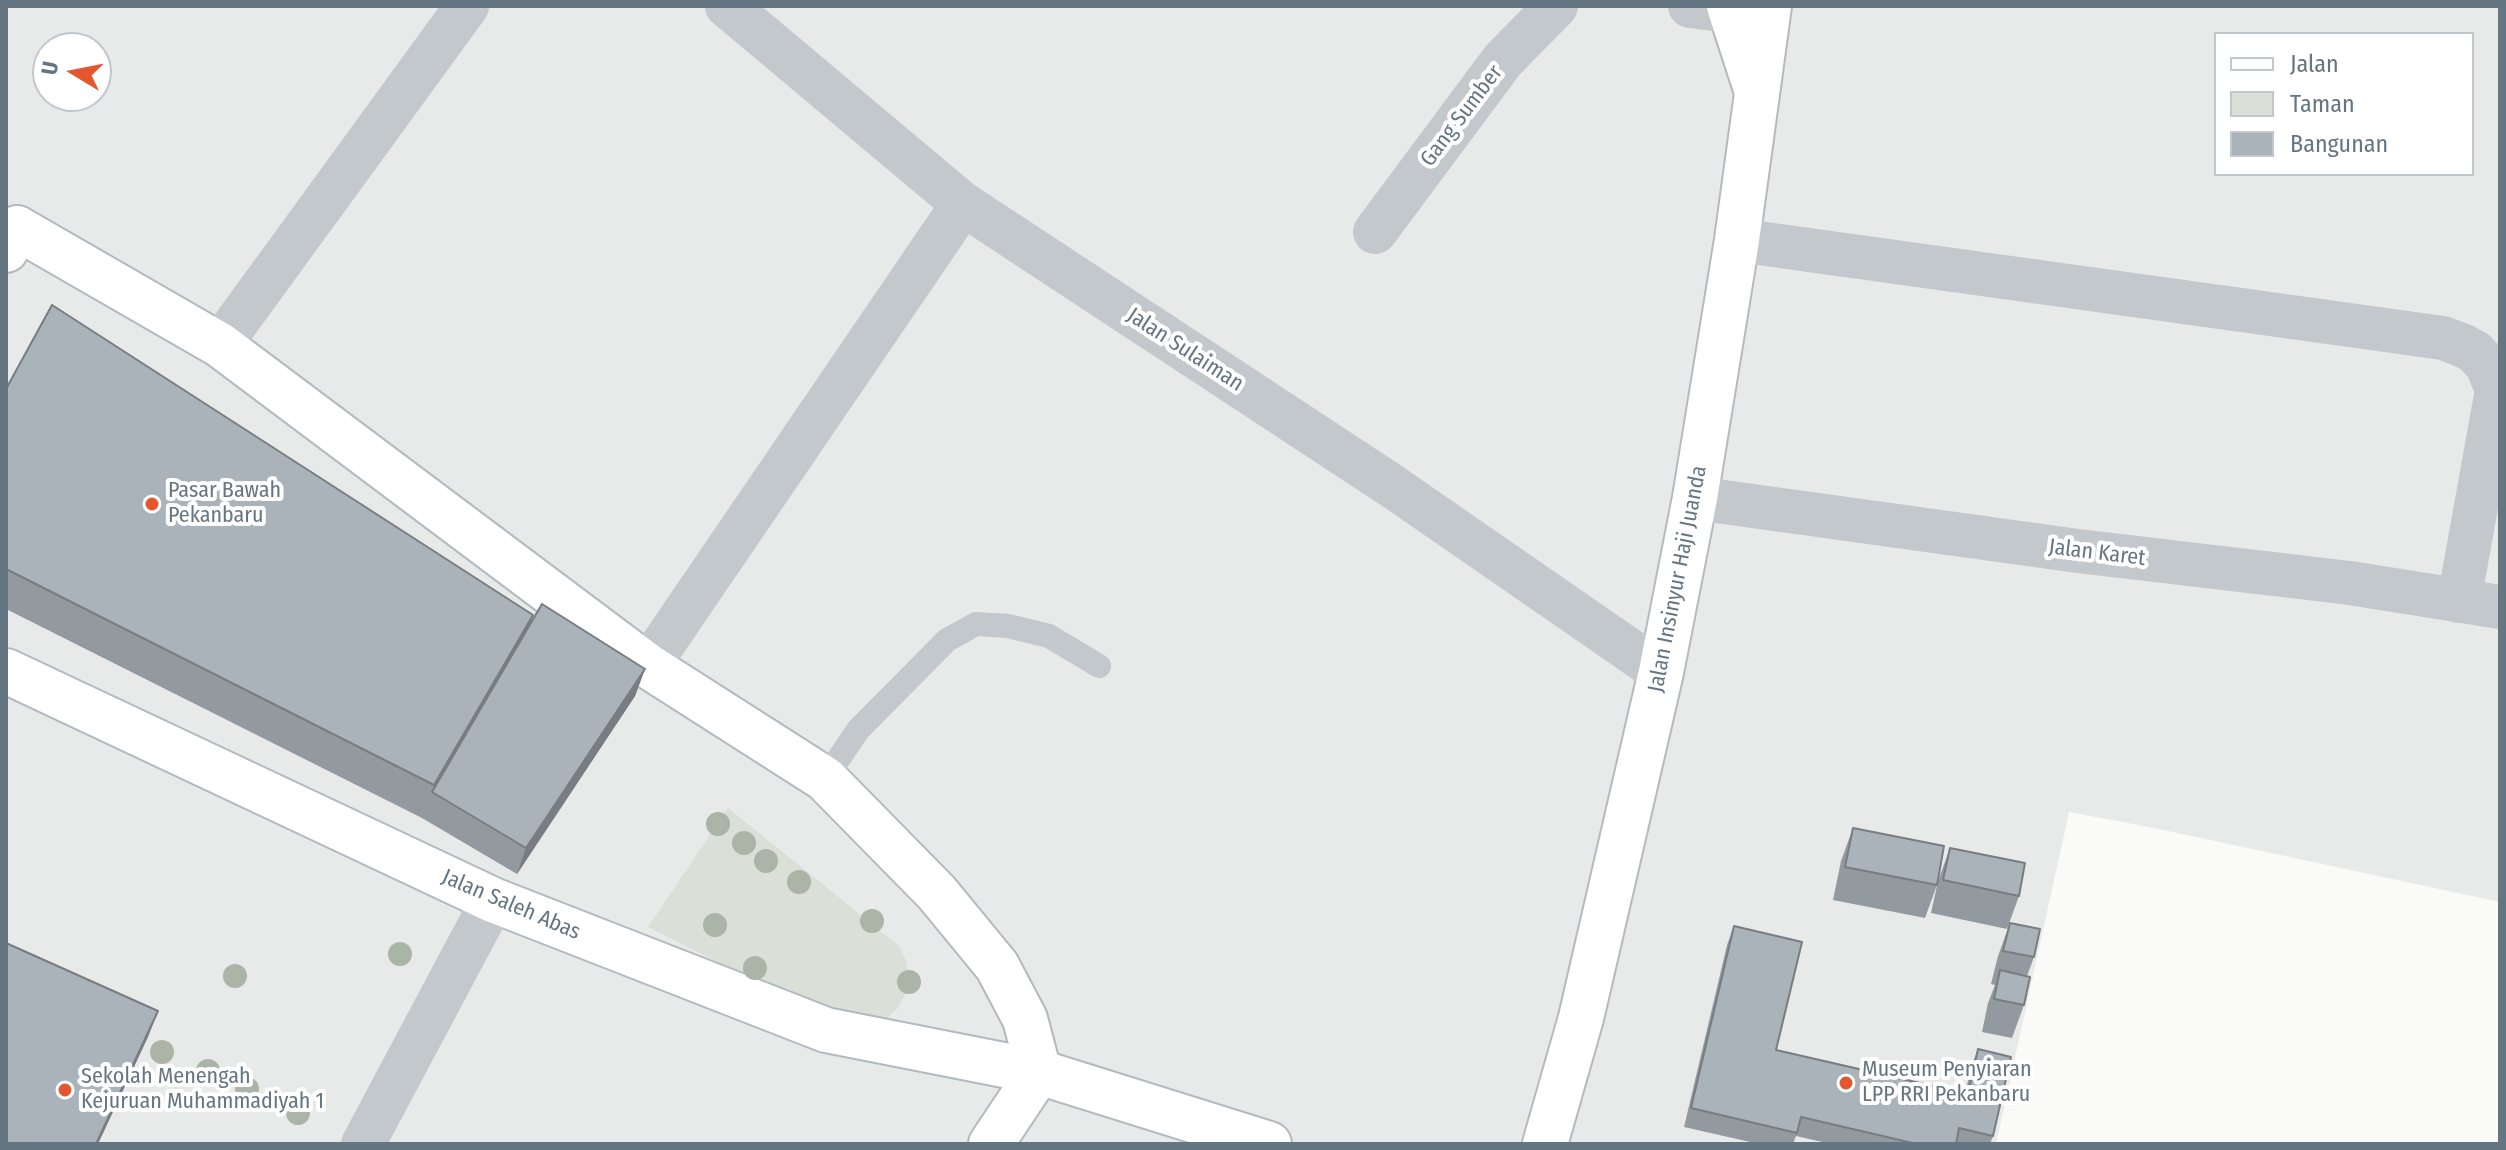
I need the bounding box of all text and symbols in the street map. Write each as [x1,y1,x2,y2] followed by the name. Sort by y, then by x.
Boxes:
[32,32,112,112] north arrow
[2214,32,2474,176] legend
[2290,50,2339,78] text: Jalan
[35,59,64,77] text: U
[1415,60,1509,172] street label: Gang Sumber
[2290,90,2355,118] text: Taman
[2290,130,2388,158] text: Bangunan
[1122,303,1248,397] street label: Jalan Sulaiman
[1643,463,1713,695] street label: Jalan Insinyur Haji Juanda
[168,478,281,530] place label: Pasar Bawah Pekanbaru
[143,495,161,513] marker: Pasar Bawah Pekanbaru
[2047,534,2147,572] street label: Jalan Karet
[438,864,584,946] street label: Jalan Saleh Abas
[1862,1057,2032,1108] place label: Museum Penyiaran LPP RRI Pekanbaru
[81,1064,324,1116] place label: Sekolah Menengah Kejuruan Muhammadiyah 1
[1837,1074,1855,1092] marker: Museum Penyiaran LPP RRI Pekanbaru
[56,1081,74,1099] marker: Sekolah Menengah Kejuruan Muhammadiyah 1

